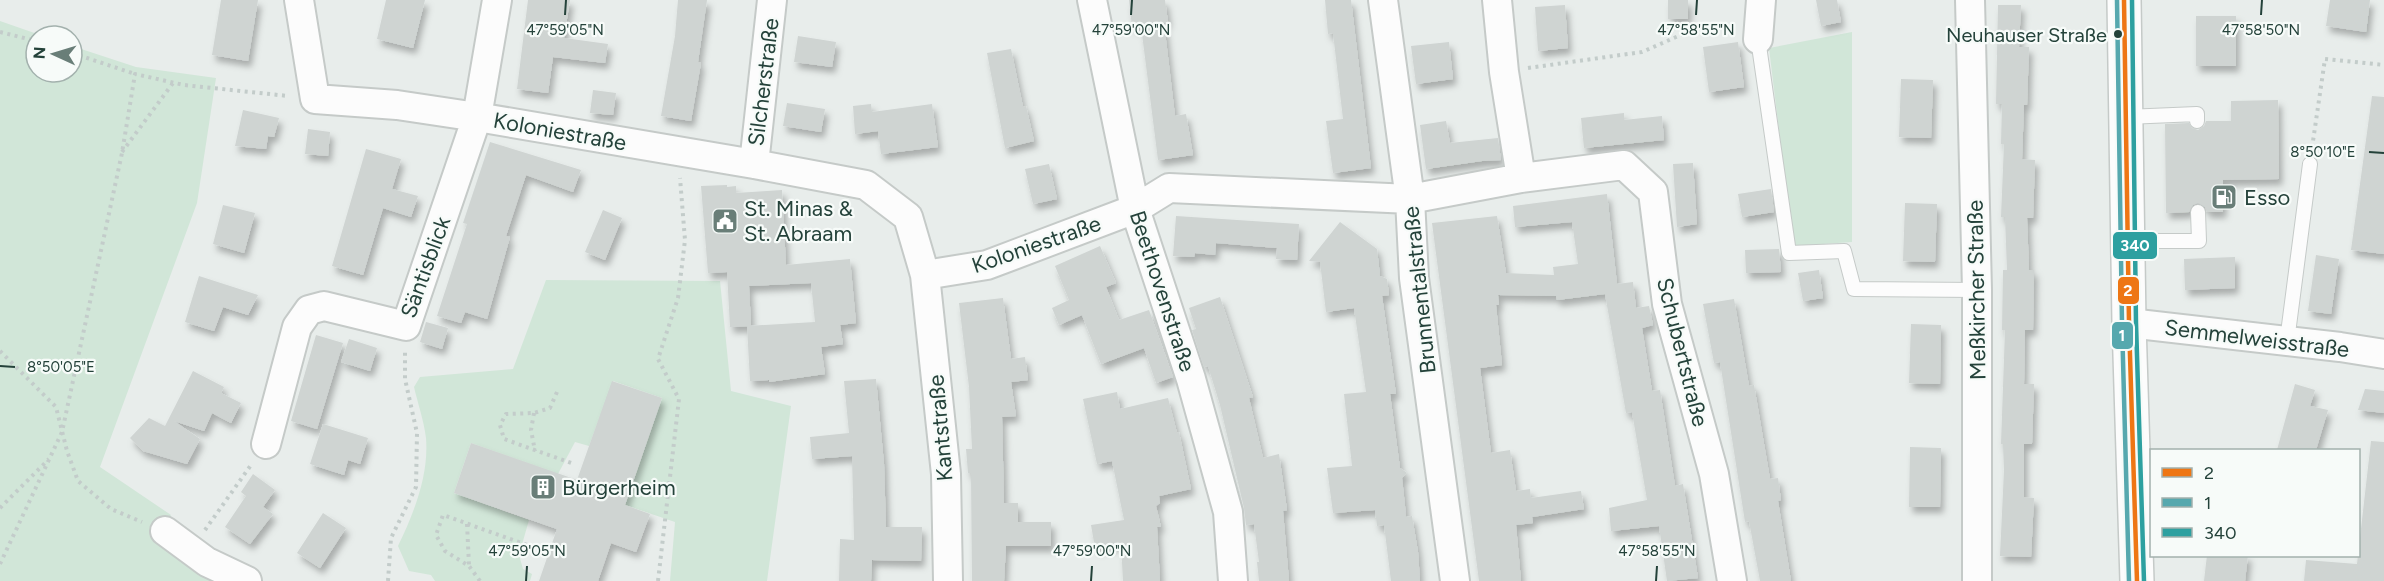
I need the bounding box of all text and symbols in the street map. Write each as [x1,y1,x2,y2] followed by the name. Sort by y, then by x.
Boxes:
[742,17,785,148] street label: Silcherstraße
[526,21,604,39] text: 47°59'05"N
[1092,21,1170,39] text: 47°59'00"N
[1657,21,1735,39] text: 47°58'55"N
[2222,21,2300,39] text: 47°58'50"N
[1946,23,2107,47] place label: Neuhauser Straße
[24,24,84,84] north arrow
[2112,28,2124,40] marker: Neuhauser Straße
[30,46,49,60] text: N
[491,107,629,156] street label: Koloniestraße
[2290,143,2356,161] text: 8°50'10"E
[2209,182,2239,212] fuel station icon: Esso
[2244,184,2290,211] place label: Esso
[744,195,853,247] place label: St. Minas & St. Abraam
[1961,200,1992,380] street label: Meßkircher Straße
[1397,205,1442,375] street label: Brunnentalstraße
[710,206,740,236] public building icon: St. Minas & St. Abraam
[1124,207,1201,375] street label: Beethovenstraße
[968,210,1104,279] street label: Koloniestraße
[395,212,456,322] street label: Säntisblick
[2112,231,2158,260] line badge: 340
[2120,236,2150,255] text: 340
[1651,275,1714,429] street label: Schubertstraße
[2117,276,2140,305] line badge: 2
[2123,281,2133,300] text: 2
[2163,314,2351,363] street label: Semmelweisstraße
[2111,321,2134,350] line badge: 1
[2119,326,2125,345] text: 1
[27,358,95,376] text: 8°50'05"E
[922,374,959,482] street label: Kantstraße
[2150,449,2360,557] legend
[2204,462,2214,484] text: 2
[528,472,558,502] building icon: Bürgerheim
[562,474,676,501] place label: Bürgerheim
[2204,492,2211,514] text: 1
[2204,522,2237,544] text: 340
[488,542,566,560] text: 47°59'05"N
[1053,542,1131,560] text: 47°59'00"N
[1618,542,1696,560] text: 47°58'55"N

